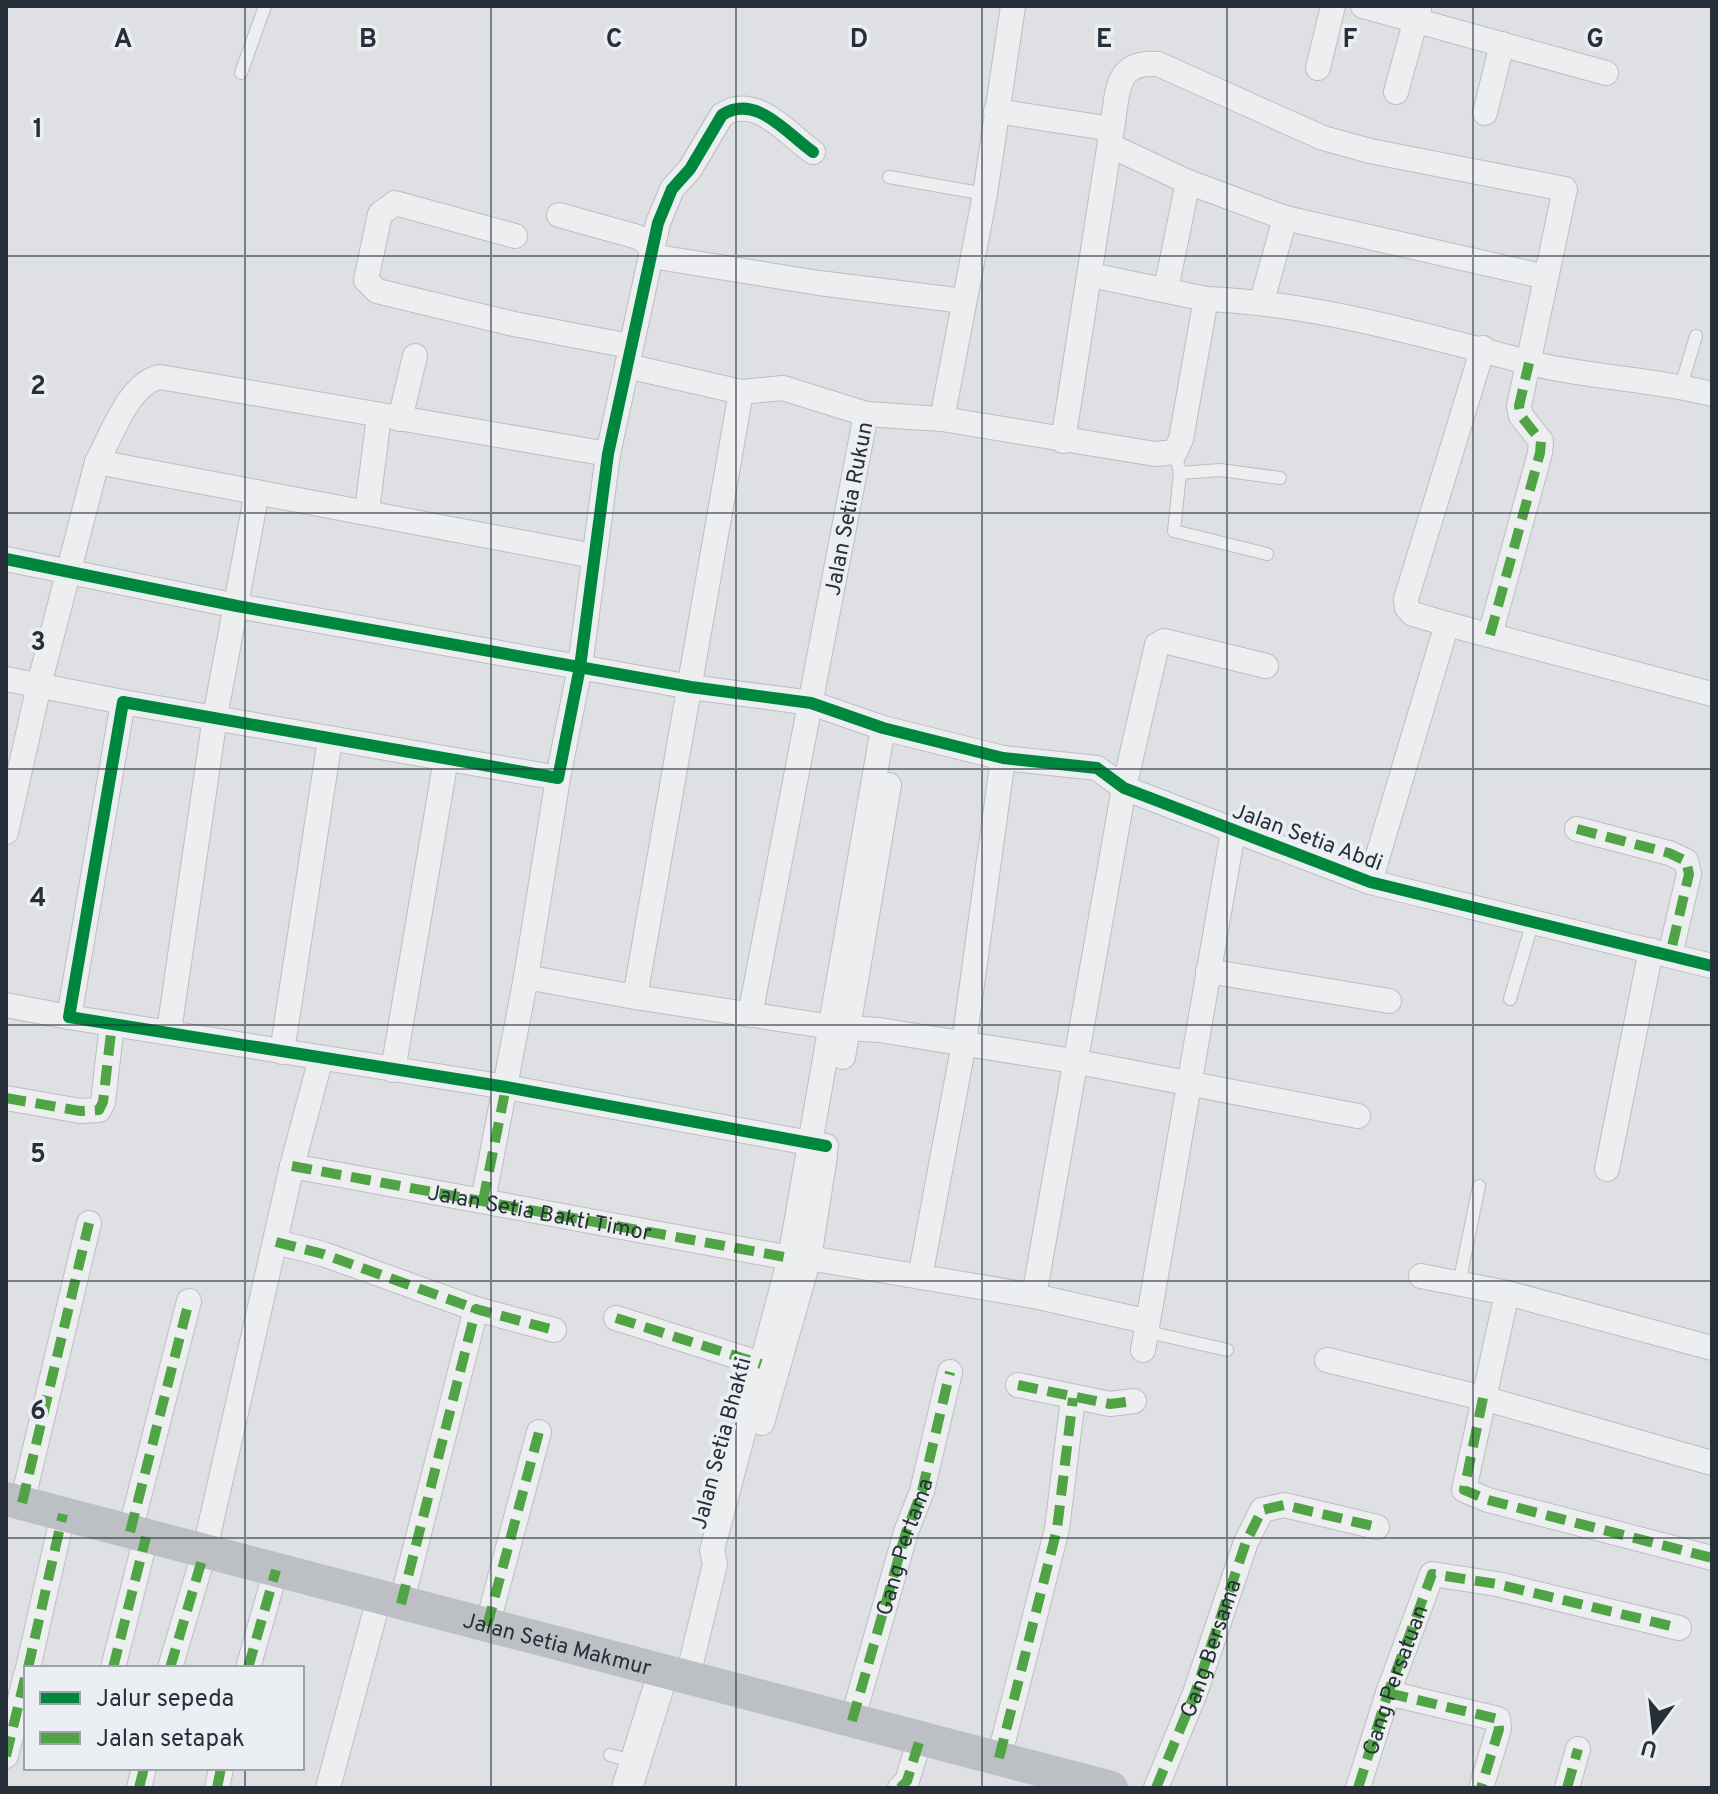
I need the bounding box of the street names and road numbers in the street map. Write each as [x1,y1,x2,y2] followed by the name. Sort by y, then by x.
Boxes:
[820,420,880,598] street label: Jalan Setia Rukun
[1228,799,1386,878] street label: Jalan Setia Abdi
[425,1180,654,1248] street label: Jalan Setia Bakti Timor
[686,1355,758,1533] street label: Jalan Setia Bhakti
[872,1476,940,1619] street label: Gang Pertama
[1175,1576,1248,1722] street label: Gang Bersama
[1358,1602,1435,1759] street label: Gang Persatuan
[460,1608,654,1683] street label: Jalan Setia Makmur

